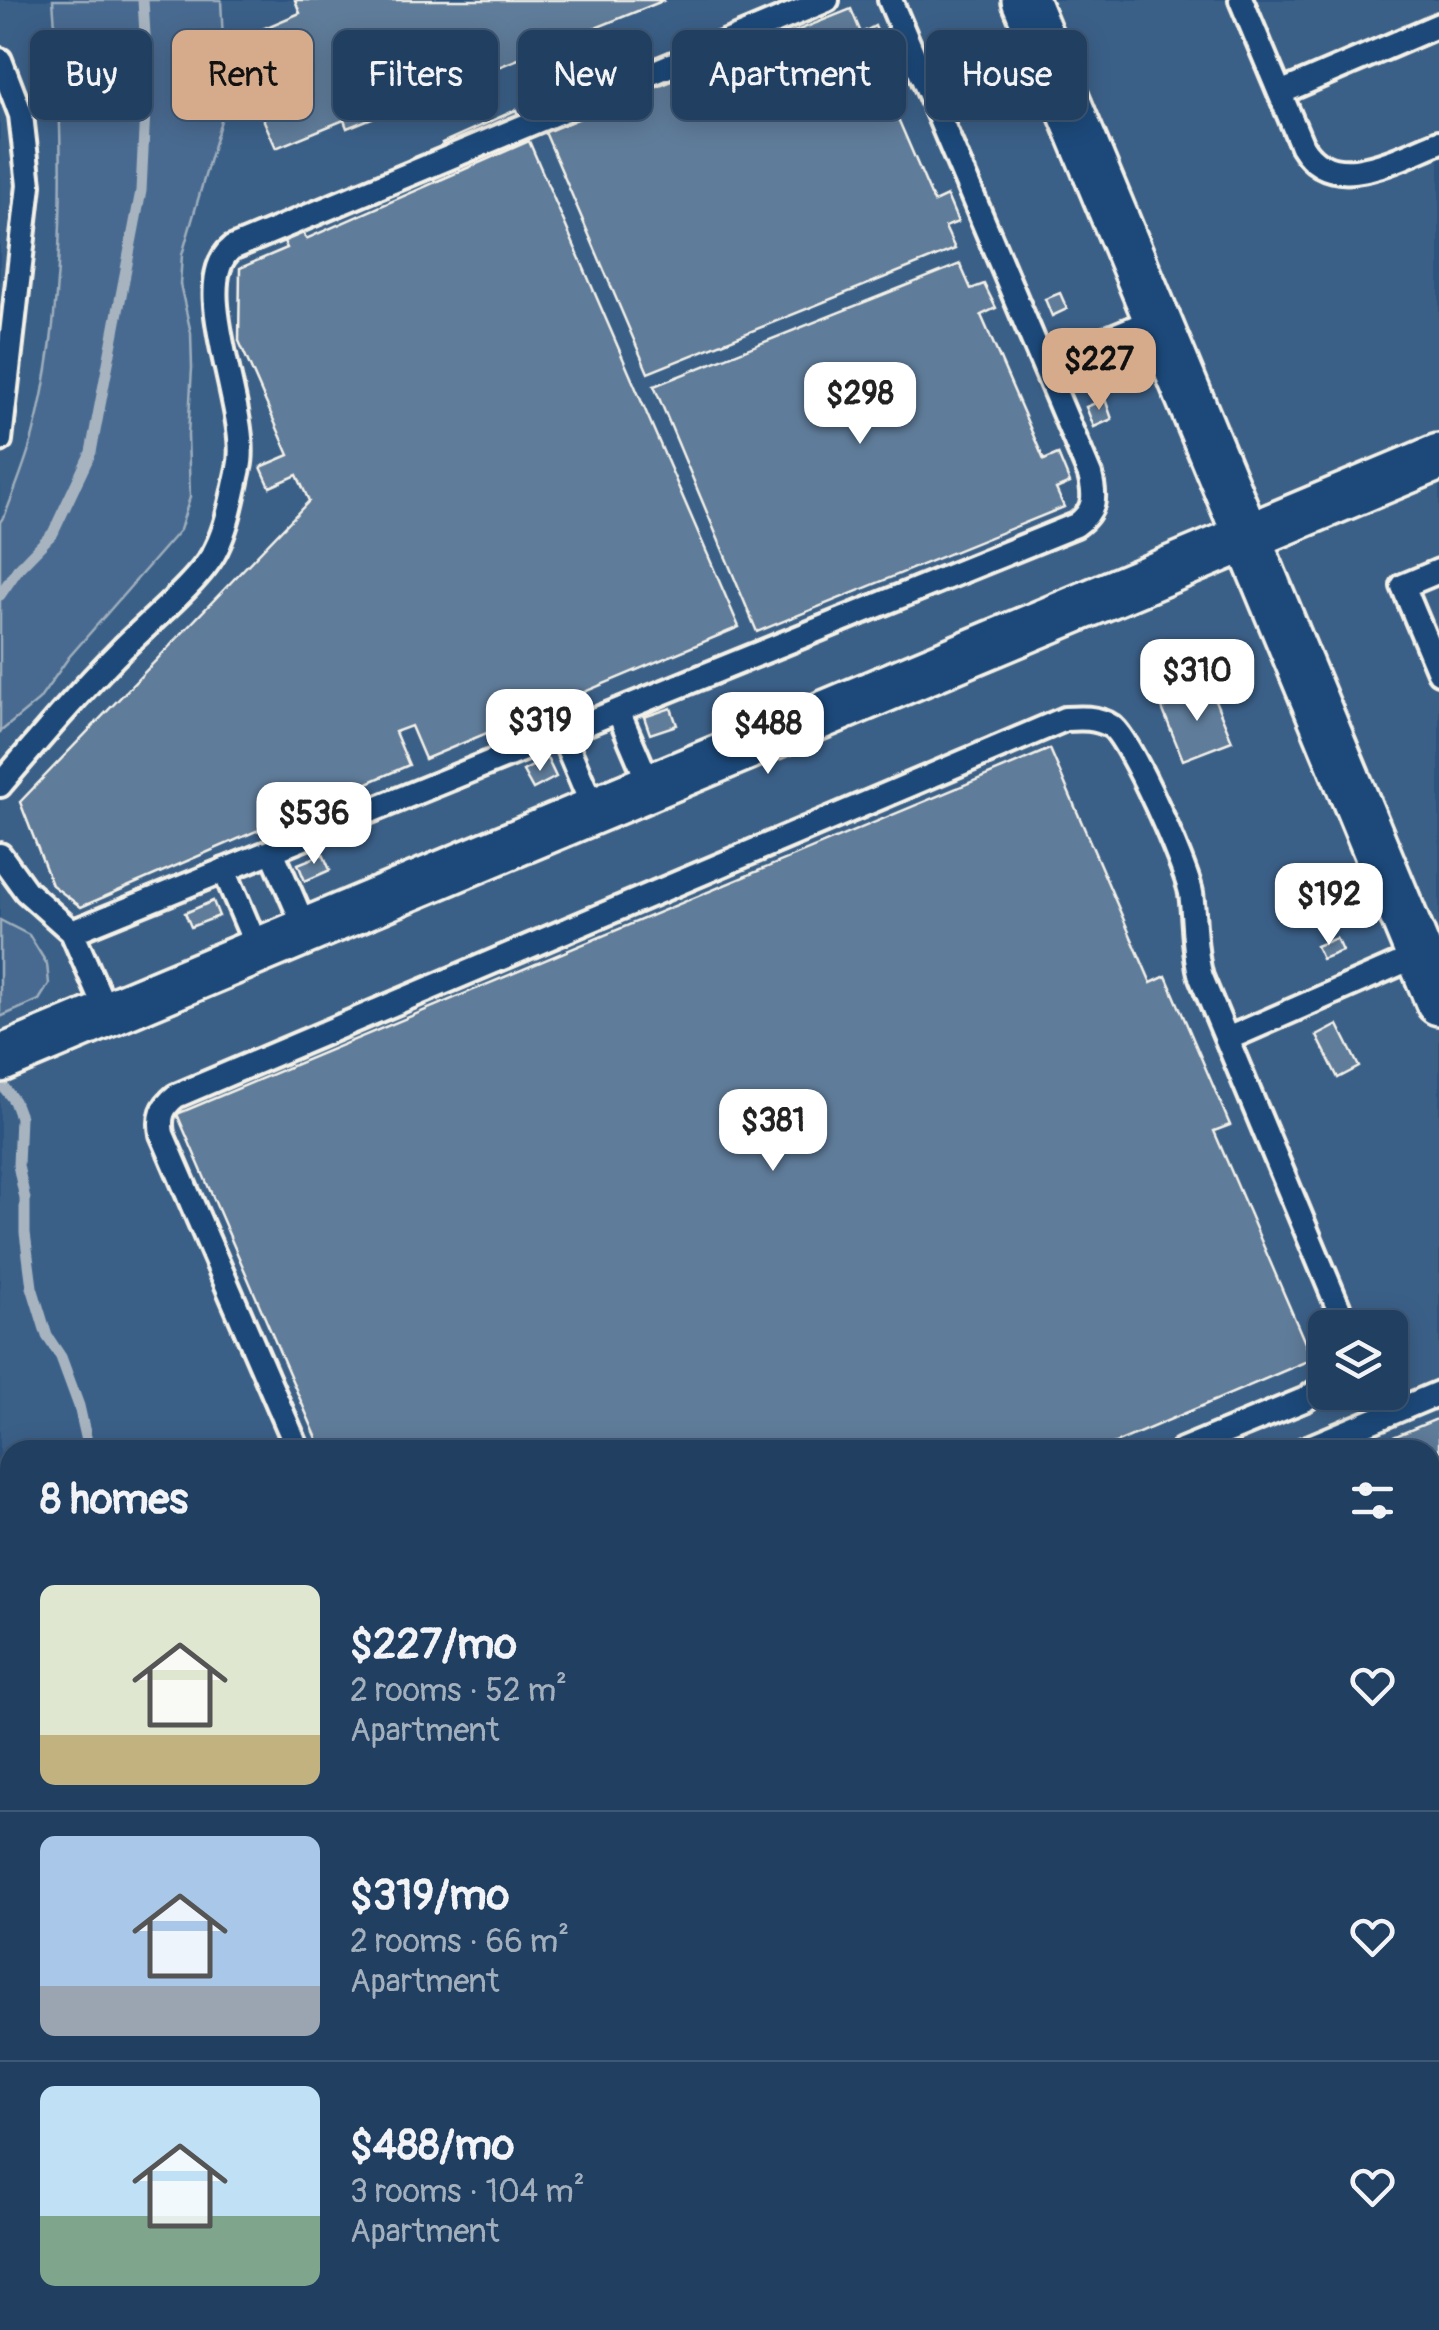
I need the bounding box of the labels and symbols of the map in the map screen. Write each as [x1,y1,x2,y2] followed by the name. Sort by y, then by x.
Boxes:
[1040,328,1158,413] pin: $227
[801,362,919,447] pin: $298
[1138,639,1256,724] pin: $310
[481,689,599,774] pin: $319
[709,692,827,777] pin: $488
[255,782,373,867] pin: $536
[1270,863,1388,948] pin: $192
[714,1089,832,1174] pin: $381

